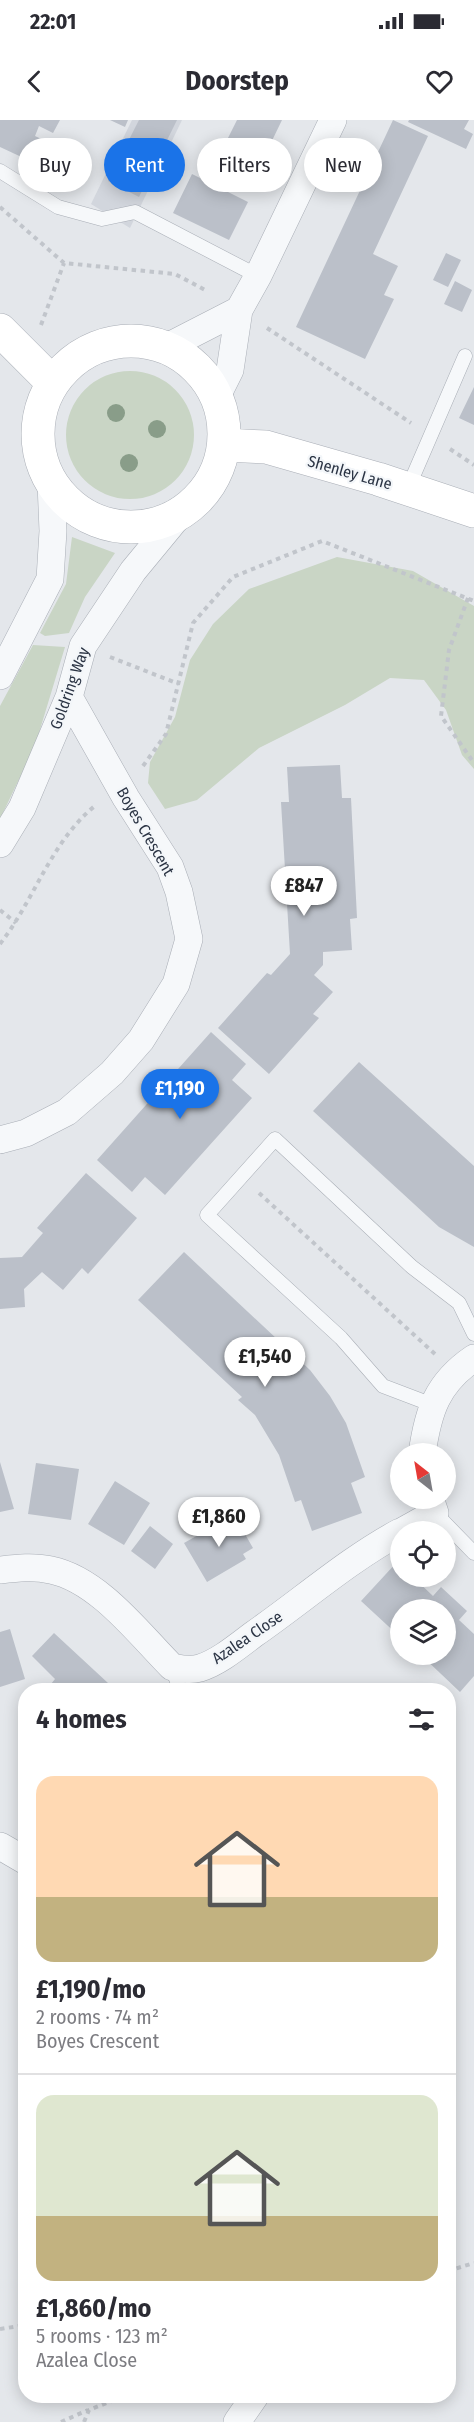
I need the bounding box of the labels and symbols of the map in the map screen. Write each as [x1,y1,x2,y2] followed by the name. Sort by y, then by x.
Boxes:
[306,451,394,494] street label: Shenley Lane
[46,644,93,732] street label: Goldring Way
[113,784,179,879] street label: Boyes Crescent
[268,866,340,917] pin: £847
[131,1069,229,1120] pin: £1,190
[216,1337,314,1388] pin: £1,540
[390,1443,456,1509] north arrow
[170,1497,268,1548] pin: £1,860
[208,1607,286,1668] street label: Azalea Close

